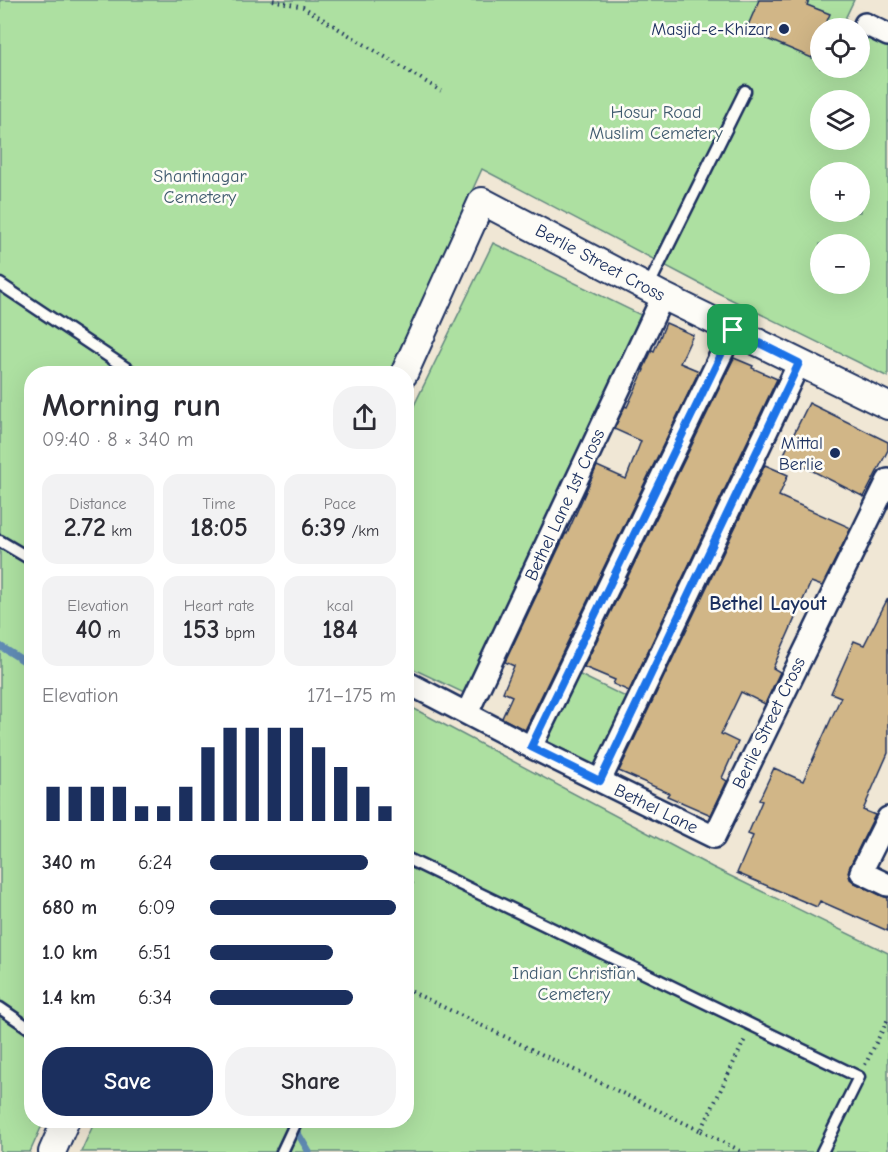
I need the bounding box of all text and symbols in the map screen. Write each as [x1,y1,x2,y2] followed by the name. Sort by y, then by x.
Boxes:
[810,18,870,294] map controls
[810,18,870,78] button: locate
[651,19,773,40] place label: Masjid-e-Khizar
[777,22,791,36] marker: Masjid-e-Khizar
[810,90,870,150] button: layers
[589,102,724,144] park label: Hosur Road Muslim Cemetery
[810,162,870,222] button: +
[153,166,247,208] park label: Shantinagar Cemetery
[532,220,668,306] street label: Berlie Street Cross
[810,234,870,294] button: −
[707,304,758,355] pin
[716,313,749,346] icon: arrive
[42,386,221,424] text: Morning run
[333,386,396,449] button: share
[521,426,609,584] street label: Bethel Lane 1st Cross
[42,428,194,451] text: 09:40 · 8 × 340 m
[779,433,823,475] place label: Mittal Berlie
[828,446,842,460] marker: Mittal Berlie
[69,495,127,513] text: Distance
[202,495,236,513] text: Time
[324,495,356,513] text: Pace
[64,513,106,543] text: 2.72
[190,513,248,543] text: 18:05
[301,513,346,543] text: 6:39
[106,522,132,540] text: km
[346,522,379,540] text: /km
[709,592,827,615] district label: Bethel Layout
[67,597,129,615] text: Elevation
[184,597,254,615] text: Heart rate
[327,597,353,615] text: kcal
[75,615,102,645] text: 40
[183,615,220,645] text: 153
[322,615,358,645] text: 184
[102,624,121,642] text: m
[220,624,255,642] text: bpm
[728,654,810,792] street label: Berlie Street Cross
[42,684,119,707] text: Elevation
[307,684,396,707] text: 171–175 m
[611,780,701,838] street label: Bethel Lane
[42,851,96,874] text: 340 m
[138,851,173,874] text: 6:24
[42,896,97,919] text: 680 m
[138,896,175,919] text: 6:09
[42,941,98,964] text: 1.0 km
[138,941,171,964] text: 6:51
[512,963,636,1005] park label: Indian Christian Cemetery
[42,986,96,1009] text: 1.4 km
[138,986,172,1009] text: 6:34
[42,1047,213,1116] button: Save
[225,1047,396,1116] button: Share

